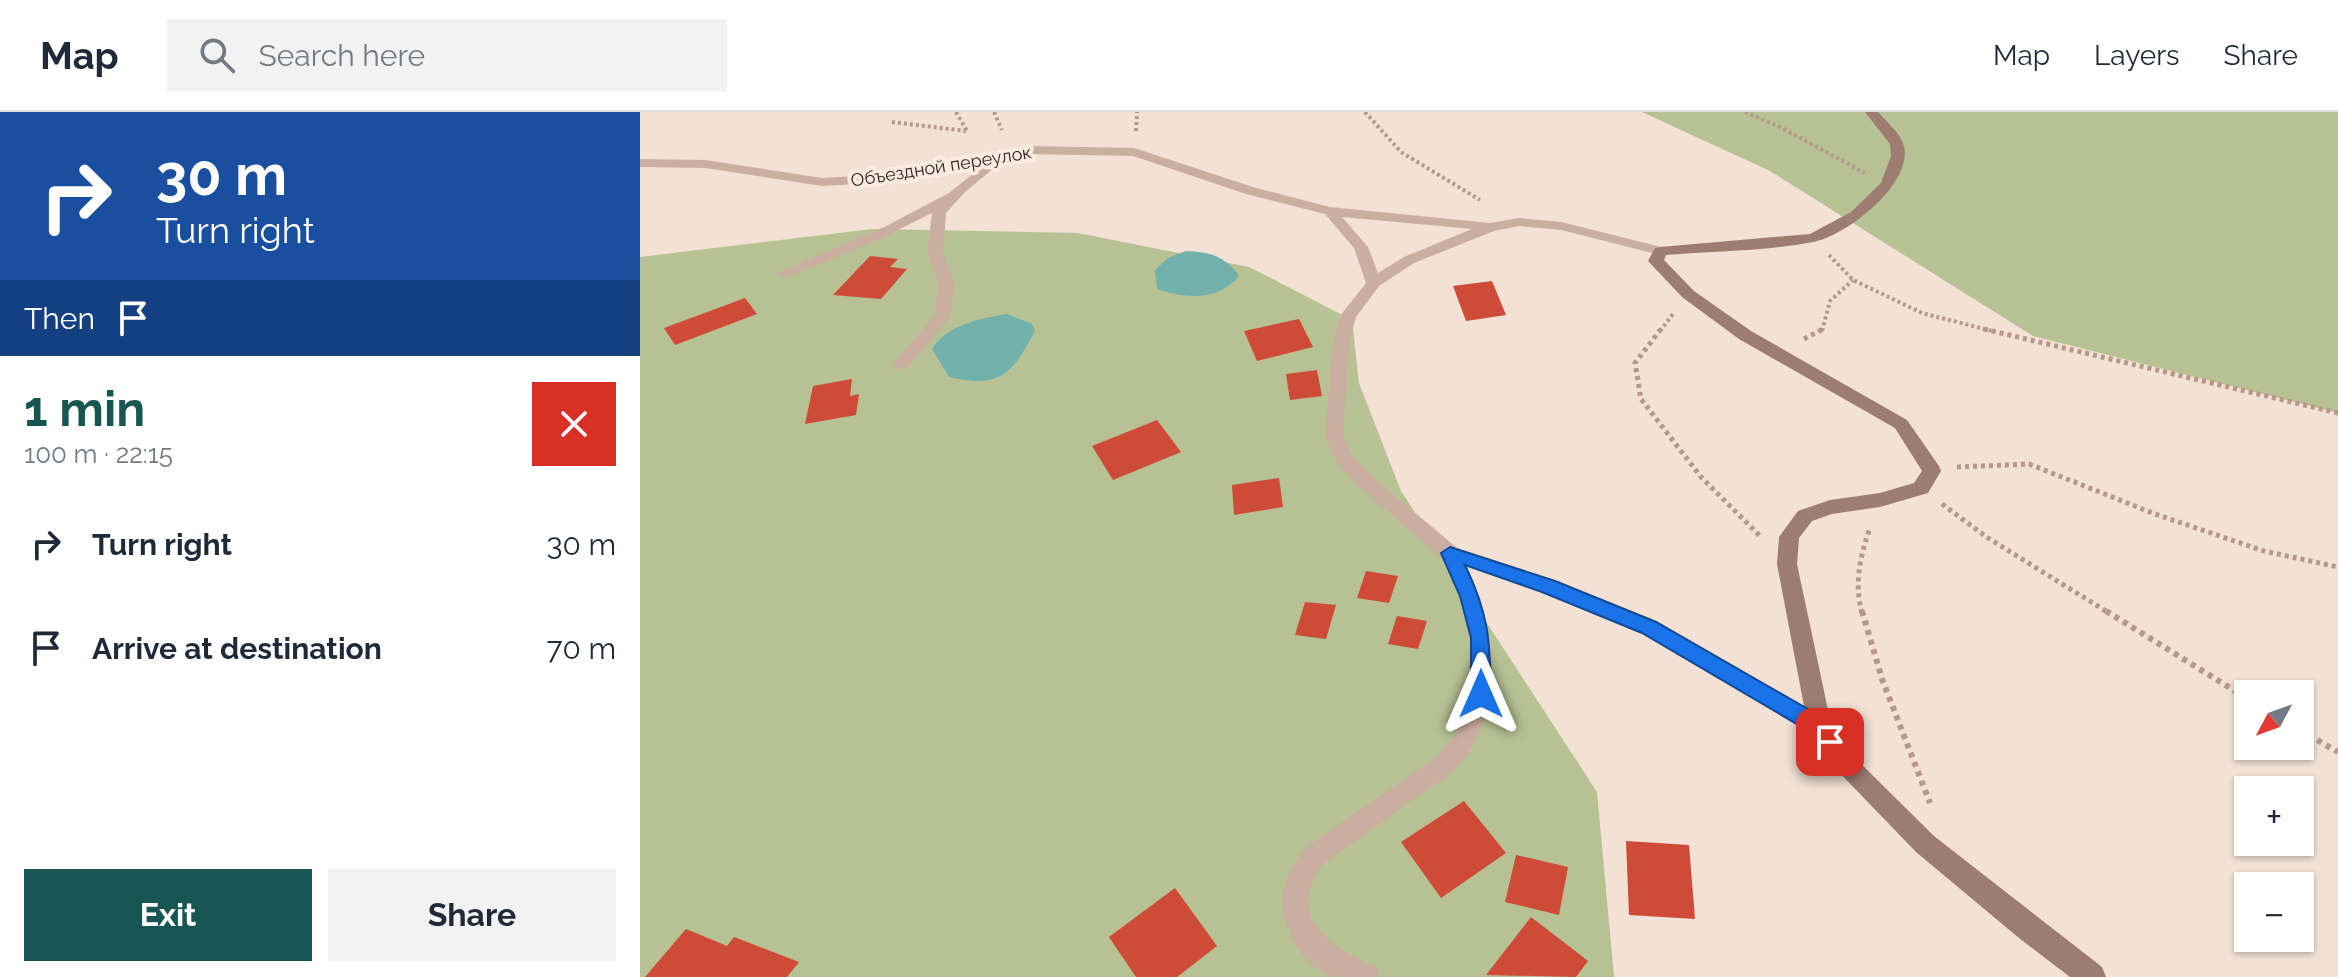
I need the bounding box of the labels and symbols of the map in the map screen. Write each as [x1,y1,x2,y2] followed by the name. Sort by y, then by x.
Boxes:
[849,141,1033,191] street label: Объездной переулок
[1439,652,1523,736] position arrow
[2234,680,2314,760] north arrow
[1796,708,1864,776] pin

